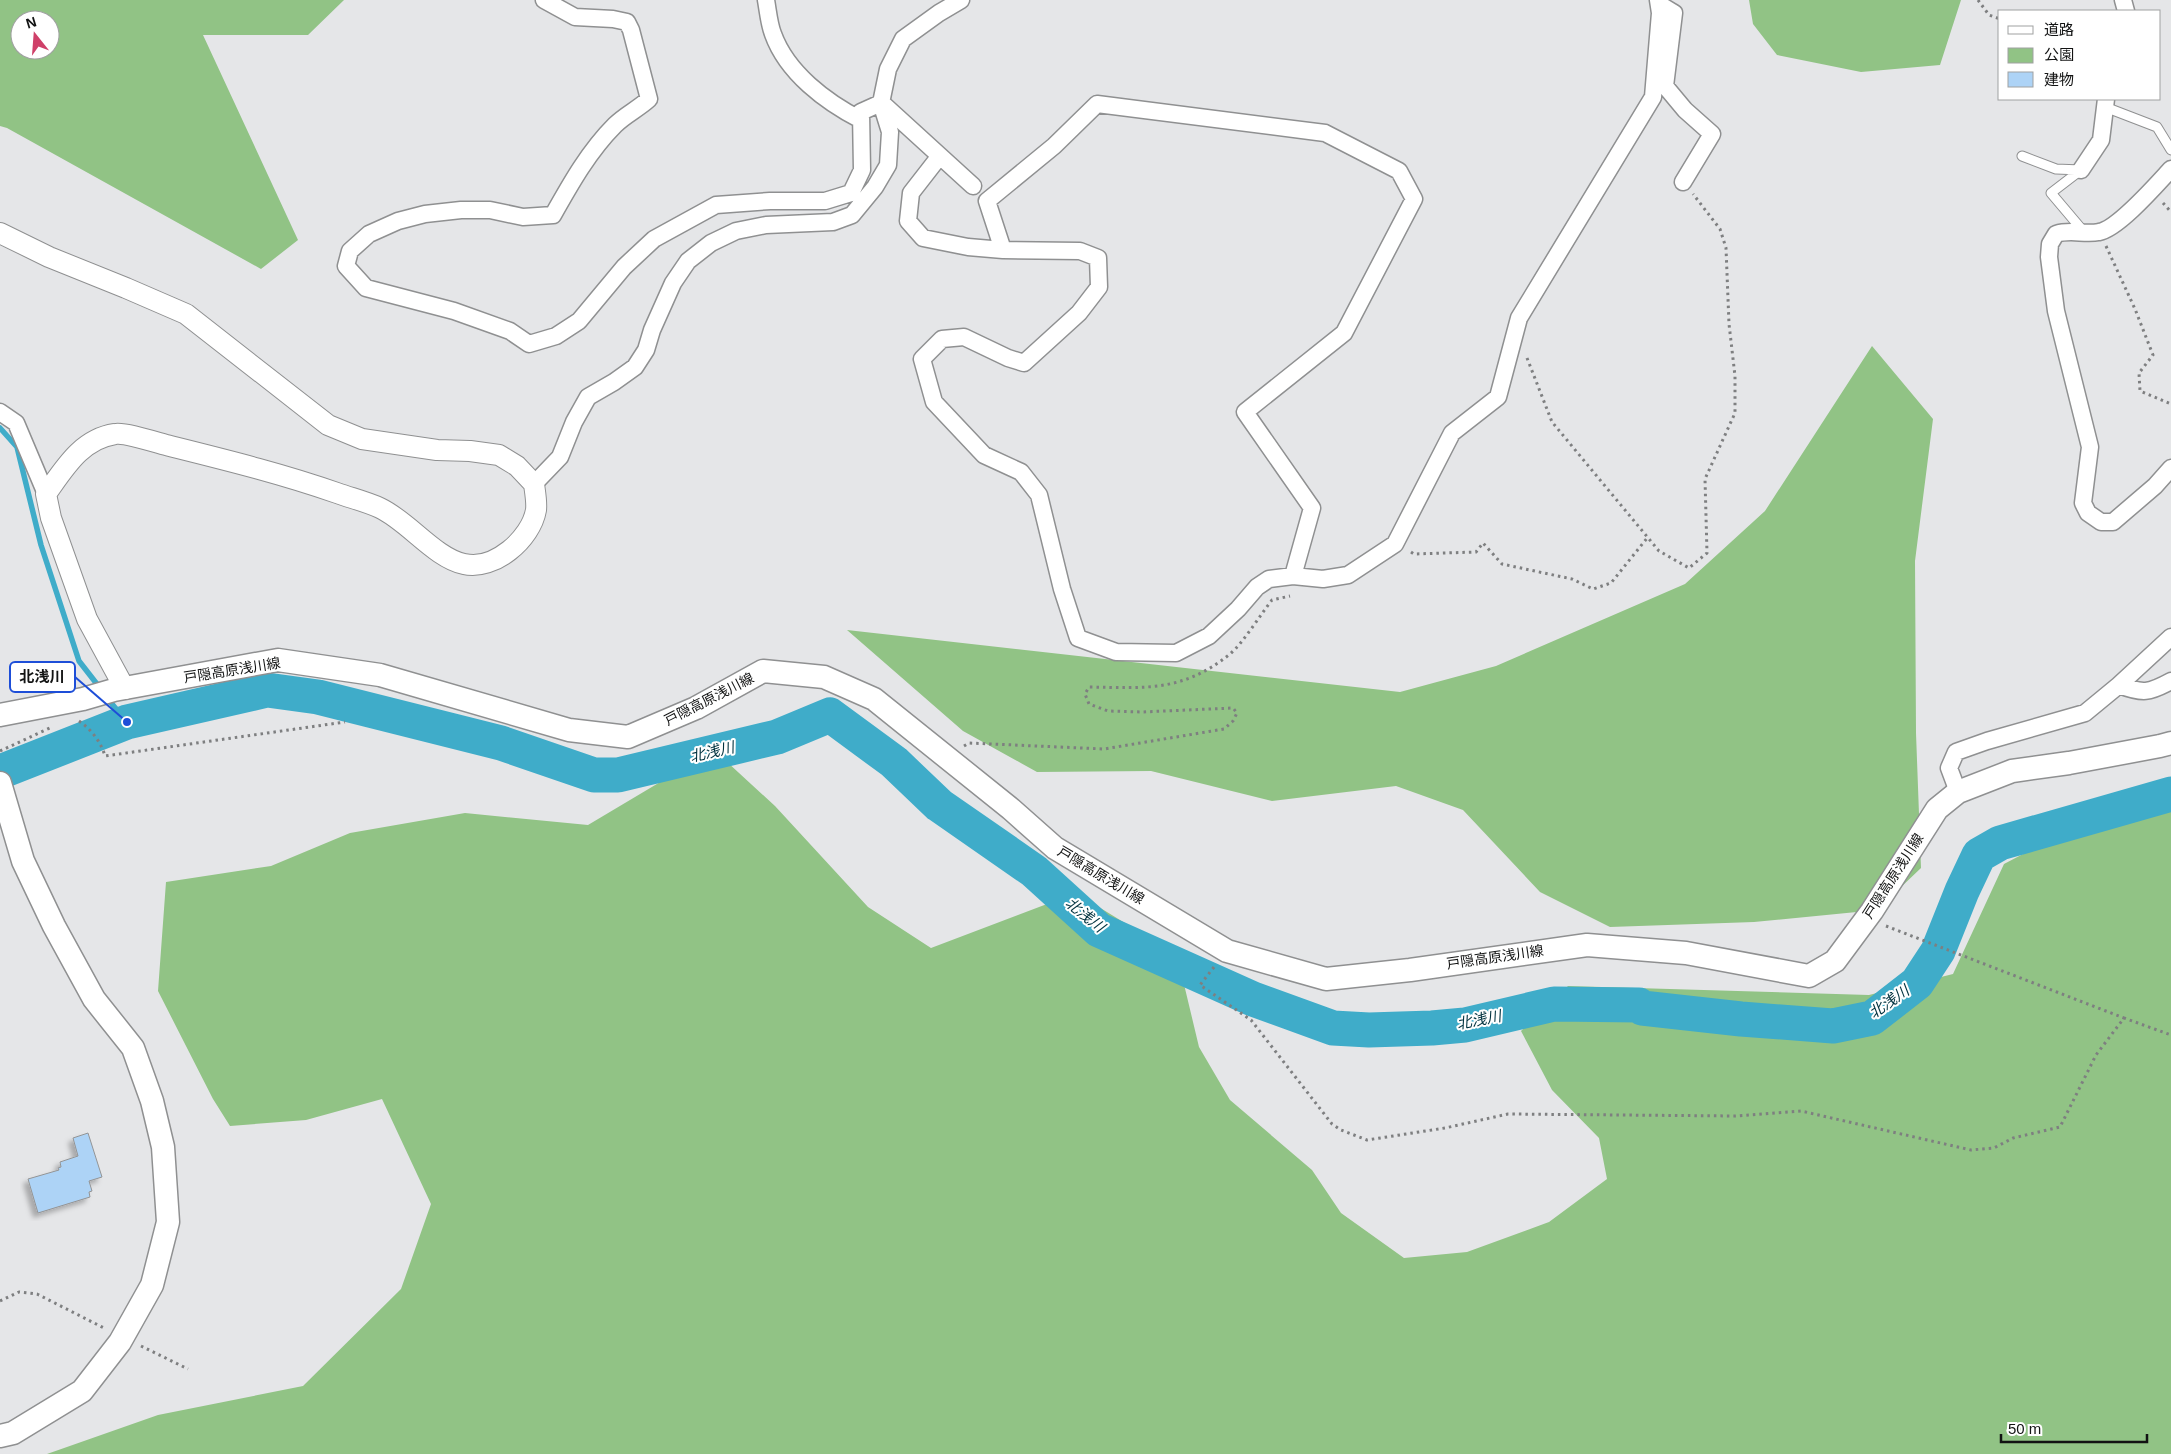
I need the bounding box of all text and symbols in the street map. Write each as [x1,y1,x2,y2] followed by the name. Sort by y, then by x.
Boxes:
[10,10,60,60] north arrow
[1998,10,2161,100] legend
[24,13,38,32] text: N
[2044,21,2074,38] text: 道路
[2044,46,2074,63] text: 公園
[2044,71,2074,88] text: 建物
[182,654,282,686] street label: 戸隠高原浅川線
[10,662,75,692] callout: 北浅川
[19,668,65,685] text: 北浅川
[662,670,756,728] street label: 戸隠高原浅川線
[688,738,738,765] water label: 北浅川
[1860,831,1926,921] street label: 戸隠高原浅川線
[1055,843,1147,907] street label: 戸隠高原浅川線
[1062,894,1110,937] water label: 北浅川
[1445,942,1545,972] street label: 戸隠高原浅川線
[1865,981,1914,1021] water label: 北浅川
[1455,1006,1505,1032] water label: 北浅川
[2001,1412,2147,1444] scale bar
[2008,1420,2041,1437] text: 50 m

